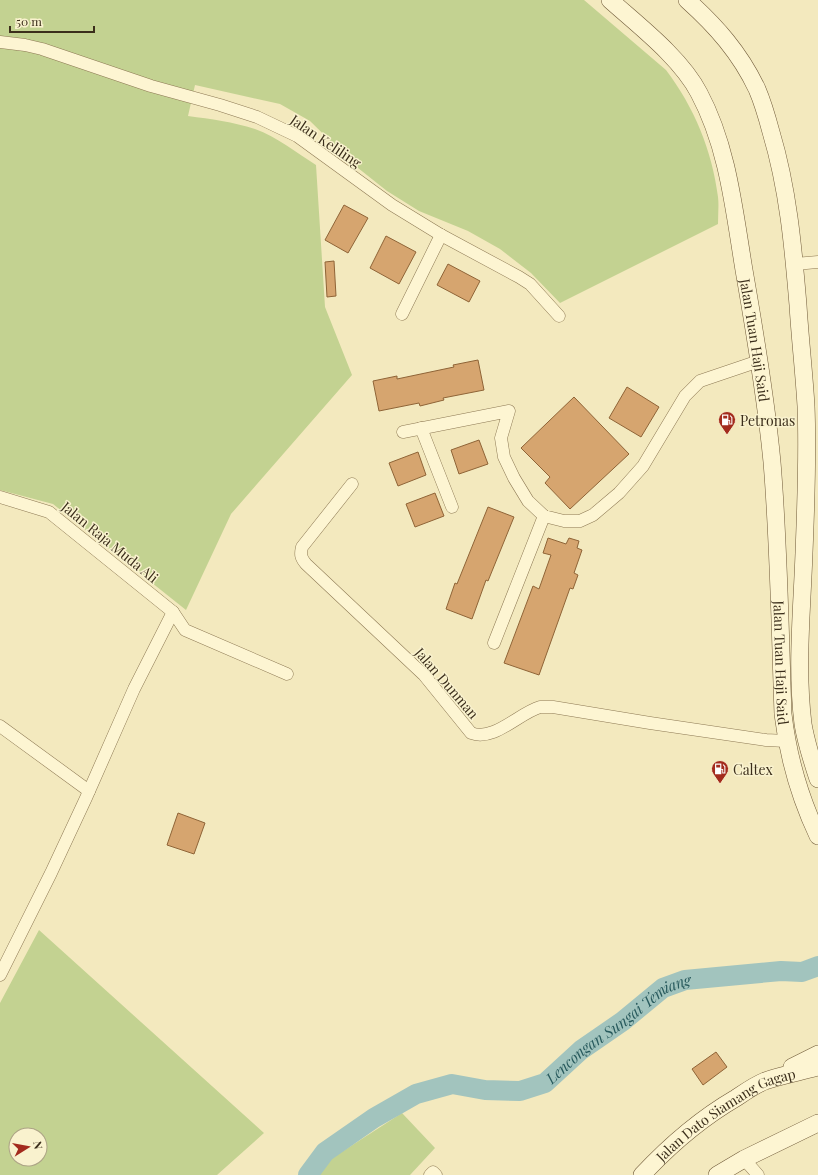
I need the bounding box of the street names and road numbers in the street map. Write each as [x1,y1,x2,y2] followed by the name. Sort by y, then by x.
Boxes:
[286,110,366,172] street label: Jalan Keliling
[736,276,774,403] street label: Jalan Tuan Haji Said
[57,496,162,587] street label: Jalan Raja Muda Ali
[770,599,794,726] street label: Jalan Tuan Haji Said
[410,643,484,723] street label: Jalan Dunman
[651,1063,797,1166] street label: Jalan Dato Siamang Gagap

